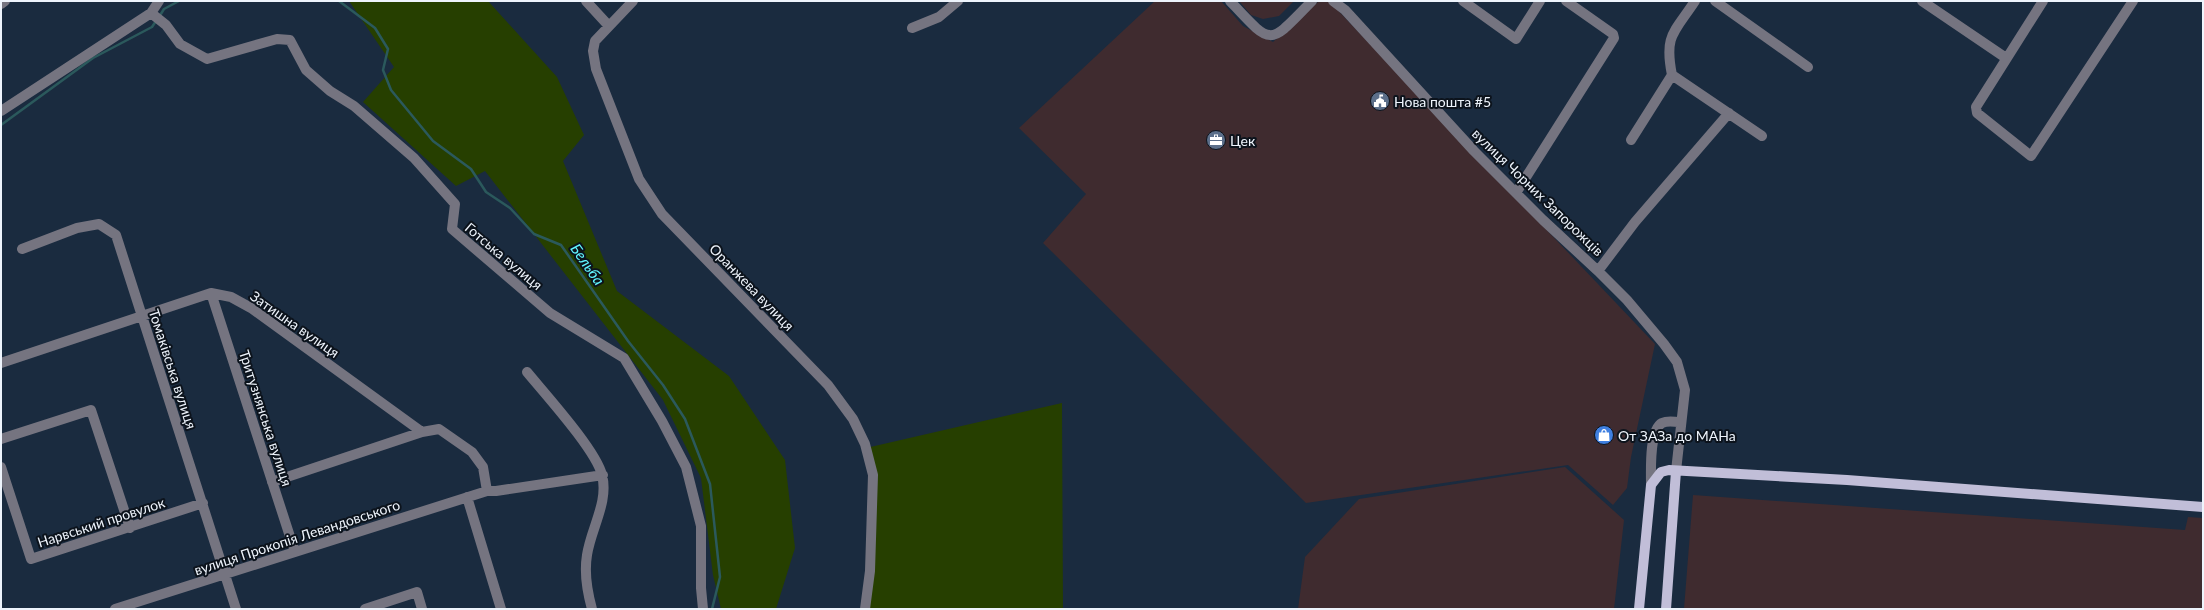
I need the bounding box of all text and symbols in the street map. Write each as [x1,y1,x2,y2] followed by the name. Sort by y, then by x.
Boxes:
[1369,90,1391,112] public building icon: Нова пошта #5
[1394,93,1491,110] place label: Нова пошта #5
[1469,125,1607,259] street label: вулиця Чорних Запорожців
[1205,129,1227,151] office icon: Цек
[1230,132,1256,149] place label: Цек
[462,219,546,293] street label: Готська вулиця
[567,240,609,288] water label: Бельба
[706,240,798,334] street label: Оранжева вулиця
[247,287,343,361] street label: Затишна вулиця
[146,307,200,431] street label: Томаківська вулиця
[236,348,296,488] street label: Тритузнянська вулиця
[1593,424,1615,446] shop icon: От ЗАЗа до МАНа
[1618,427,1736,444] place label: От ЗАЗа до МАНа
[35,493,168,551] street label: Нарвський провулок
[192,496,402,578] street label: вулиця Прокопія Левандовського

